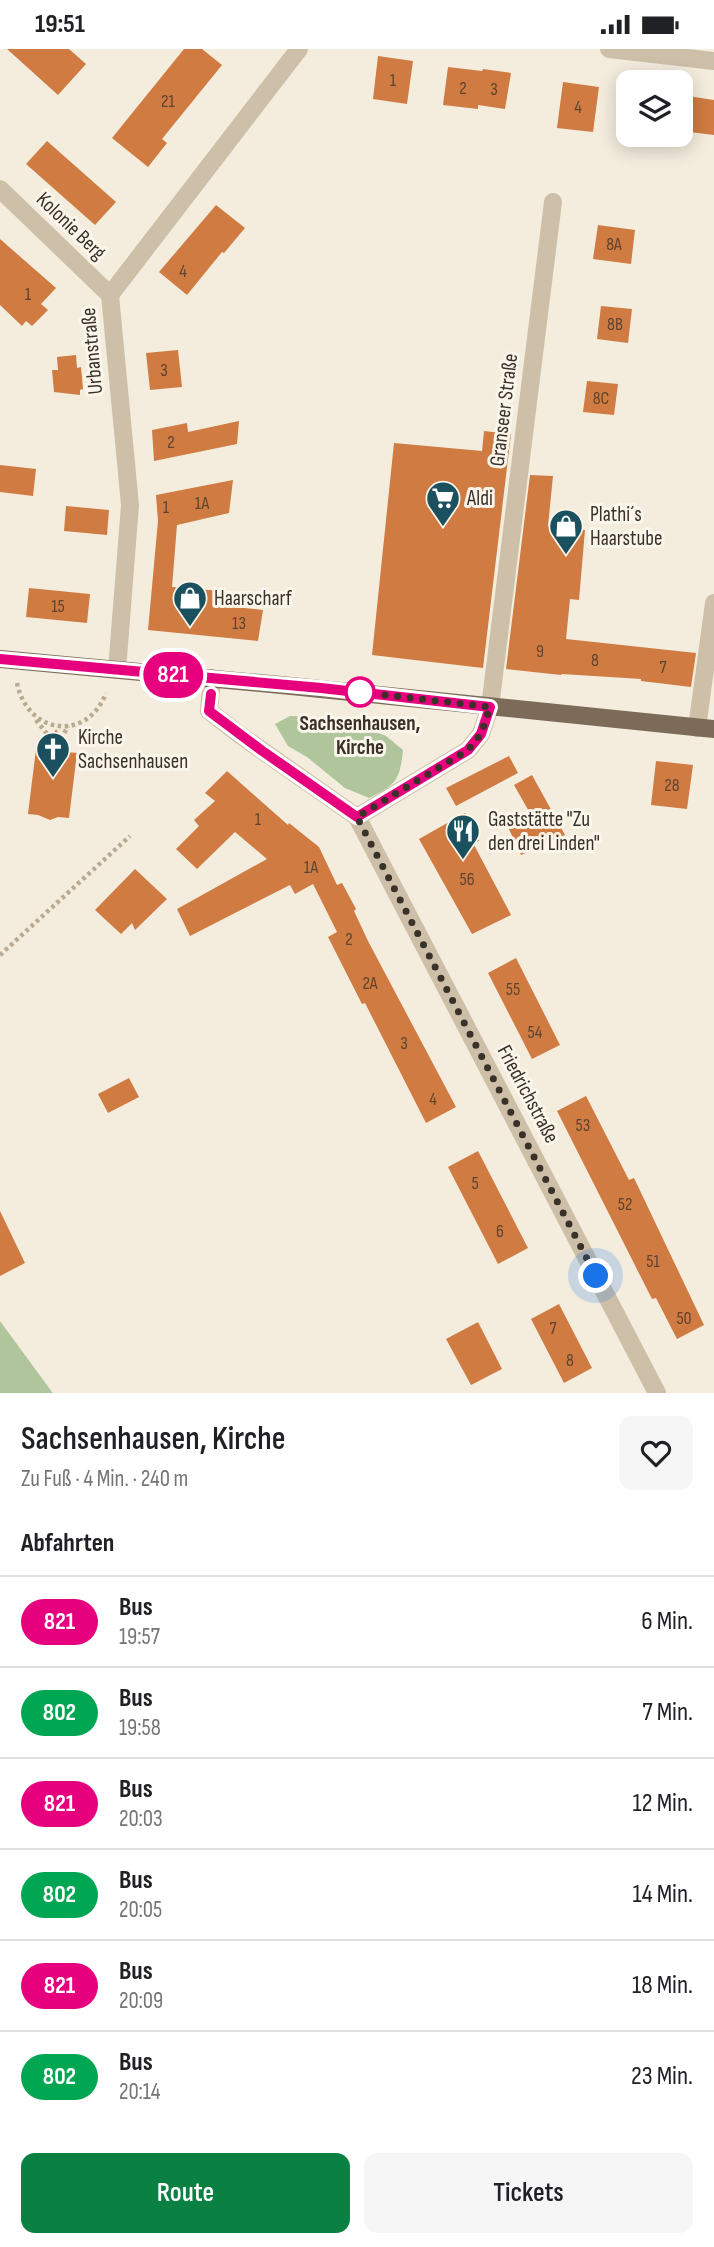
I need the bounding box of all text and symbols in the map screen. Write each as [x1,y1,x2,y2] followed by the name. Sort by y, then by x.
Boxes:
[35,9,85,40] text: 19:51
[390,70,397,91] house number: 1
[616,70,693,147] map controls
[616,70,693,147] button: layers
[459,78,467,99] house number: 2
[490,79,498,100] house number: 3
[161,91,176,112] house number: 21
[574,97,582,118] house number: 4
[31,187,111,265] street label: Kolonie Berg
[606,234,622,255] house number: 8A
[179,261,187,282] house number: 4
[25,284,32,305] house number: 1
[76,306,108,396] street label: Urbanstraße
[607,314,623,335] house number: 8B
[485,352,523,468] street label: Granseer Straße
[160,360,168,381] house number: 3
[593,388,609,409] house number: 8C
[167,432,175,453] house number: 2
[424,479,462,528] supermarket icon: Aldi
[466,486,493,511] place label: Aldi
[195,493,209,514] house number: 1A
[163,497,170,518] house number: 1
[590,502,662,551] place label: Plathi´s Haarstube
[547,507,585,556] shop icon: Plathi´s Haarstube
[171,579,209,628] shop icon: Haarscharf
[214,586,293,611] place label: Haarscharf
[51,596,65,617] house number: 15
[232,613,246,634] house number: 13
[536,641,544,662] house number: 9
[591,650,599,671] house number: 8
[133,652,213,698] line badge: 821
[659,657,667,678] house number: 7
[157,660,189,689] text: 821
[345,677,375,707] marker: Sachsenhausen, Kirche
[299,711,421,760] place label: Sachsenhausen, Kirche
[78,725,188,774] place label: Kirche Sachsenhausen
[34,730,72,779] church icon: Kirche Sachsenhausen
[664,775,680,796] house number: 28
[488,807,600,856] place label: Gaststätte "Zu den drei Linden"
[255,809,262,830] house number: 1
[444,812,482,861] restaurant icon: Gaststätte "Zu den drei Linden"
[304,857,318,878] house number: 1A
[459,869,475,890] house number: 56
[345,929,353,950] house number: 2
[362,973,378,994] house number: 2A
[506,979,520,1000] house number: 55
[528,1022,543,1043] house number: 54
[400,1033,408,1054] house number: 3
[492,1041,564,1147] street label: Friedrichstraße
[429,1089,437,1110] house number: 4
[576,1115,590,1136] house number: 53
[471,1173,479,1194] house number: 5
[618,1194,632,1215] house number: 52
[496,1221,504,1242] house number: 6
[646,1251,660,1272] house number: 51
[578,1258,613,1293] your location
[676,1308,692,1329] house number: 50
[549,1318,557,1339] house number: 7
[566,1350,574,1371] house number: 8
[619,1416,693,1490] button: heart
[21,1419,286,1459] text: Sachsenhausen, Kirche
[21,1465,188,1493] text: Zu Fuß · 4 Min. · 240 m
[21,1528,114,1559] text: Abfahrten
[119,1592,153,1623] text: Bus
[641,1606,693,1637] text: 6 Min.
[44,1607,75,1636] text: 821
[119,1623,160,1651] text: 19:57
[119,1683,153,1714] text: Bus
[642,1697,693,1728] text: 7 Min.
[43,1698,76,1727] text: 802
[119,1714,161,1742] text: 19:58
[119,1774,153,1805] text: Bus
[632,1788,693,1819] text: 12 Min.
[44,1789,75,1818] text: 821
[119,1805,163,1833] text: 20:03
[119,1865,153,1896] text: Bus
[633,1879,693,1910] text: 14 Min.
[43,1880,76,1909] text: 802
[119,1896,162,1924] text: 20:05
[119,1956,153,1987] text: Bus
[632,1970,693,2001] text: 18 Min.
[44,1971,75,2000] text: 821
[119,1987,163,2015] text: 20:09
[119,2047,153,2078] text: Bus
[631,2061,693,2092] text: 23 Min.
[43,2062,76,2091] text: 802
[119,2078,160,2106] text: 20:14
[21,2153,350,2233] button: Route
[364,2153,693,2233] button: Tickets

